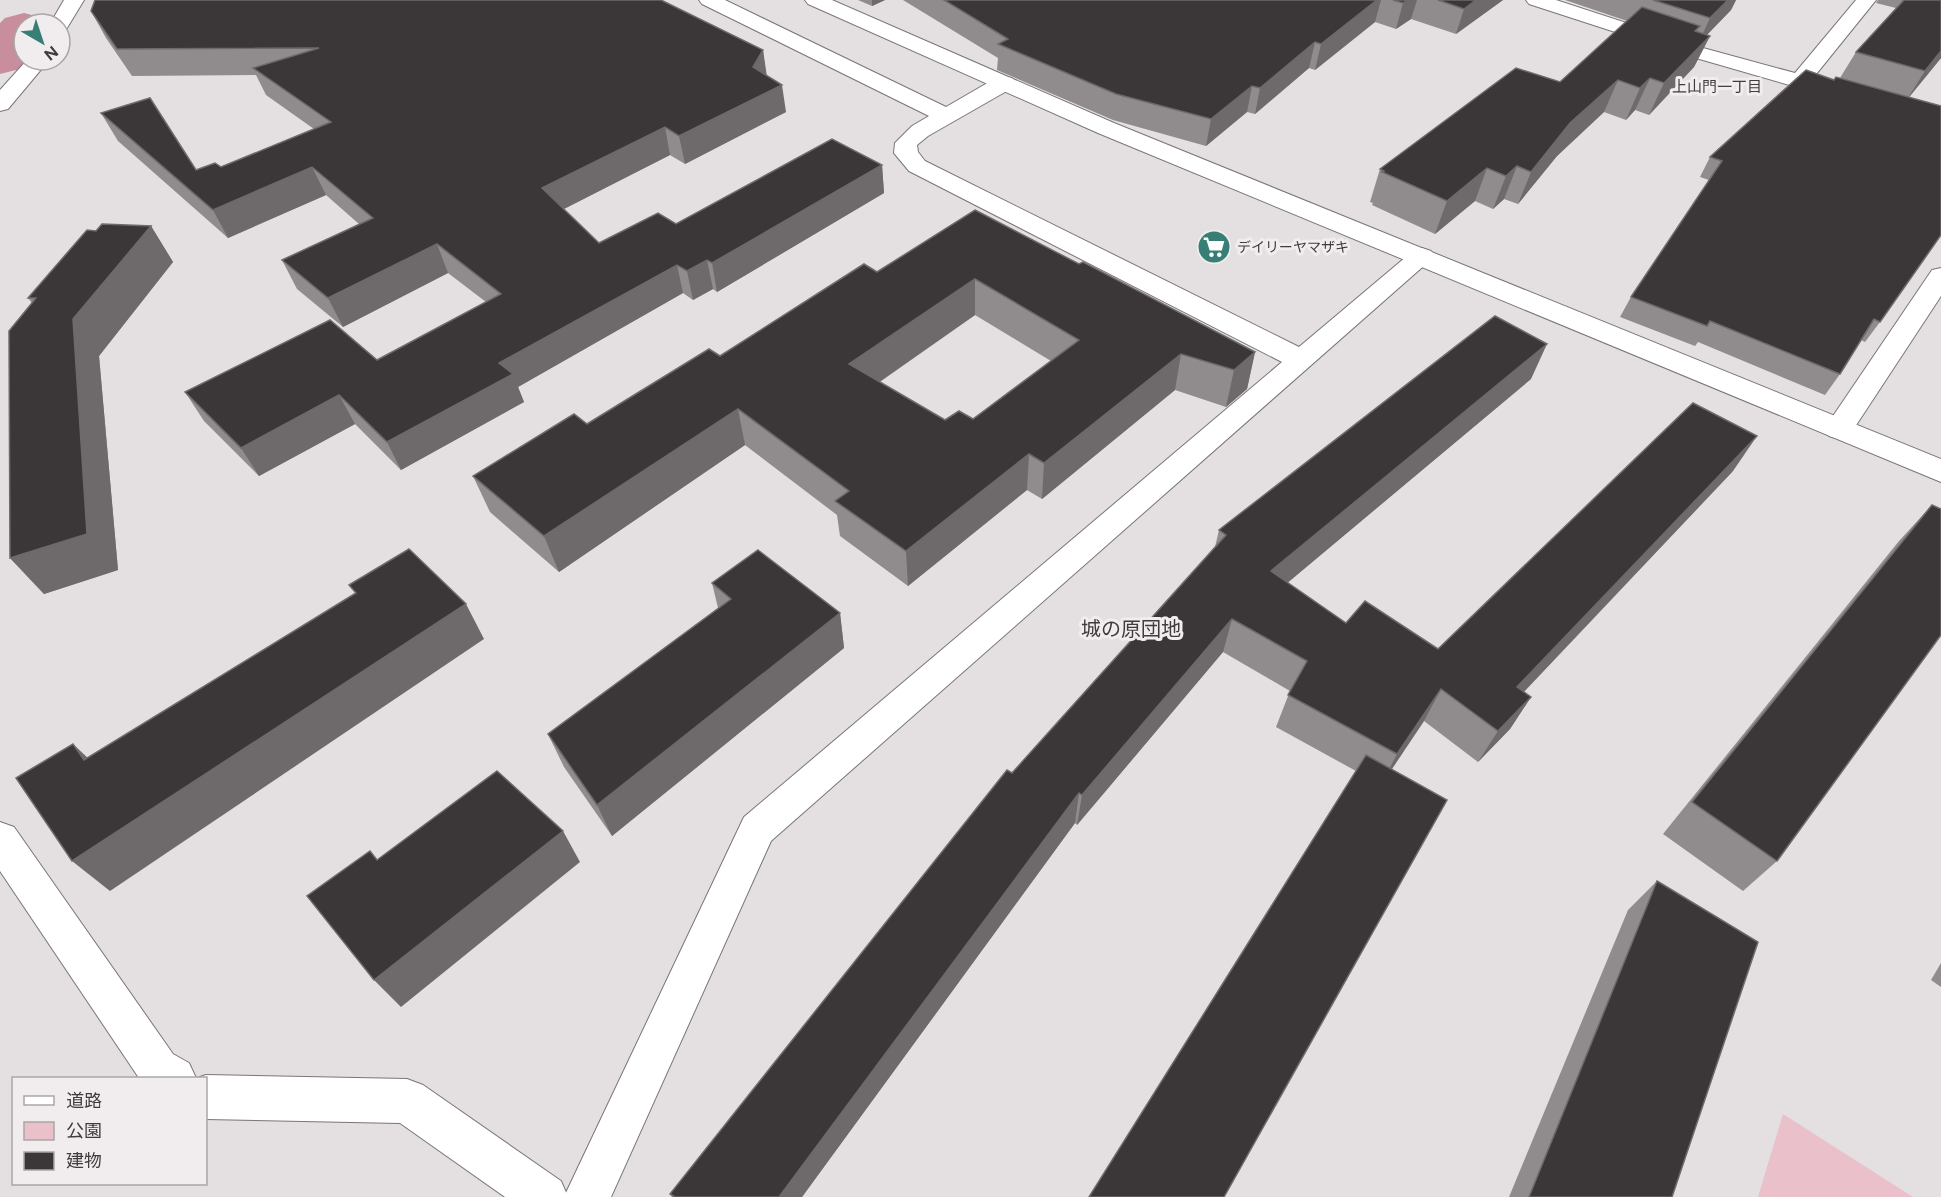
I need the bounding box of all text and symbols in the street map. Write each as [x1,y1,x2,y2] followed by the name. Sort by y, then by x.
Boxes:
[12,12,72,72] north arrow
[40,42,62,65] text: N
[1672,78,1762,96] district label: 上山門一丁目
[1196,229,1232,265] supermarket icon: デイリーヤマザキ
[1237,239,1349,256] place label: デイリーヤマザキ
[1081,617,1181,641] district label: 城の原団地
[12,1077,207,1185] legend
[66,1090,102,1112] text: 道路
[66,1120,102,1142] text: 公園
[66,1150,102,1172] text: 建物

